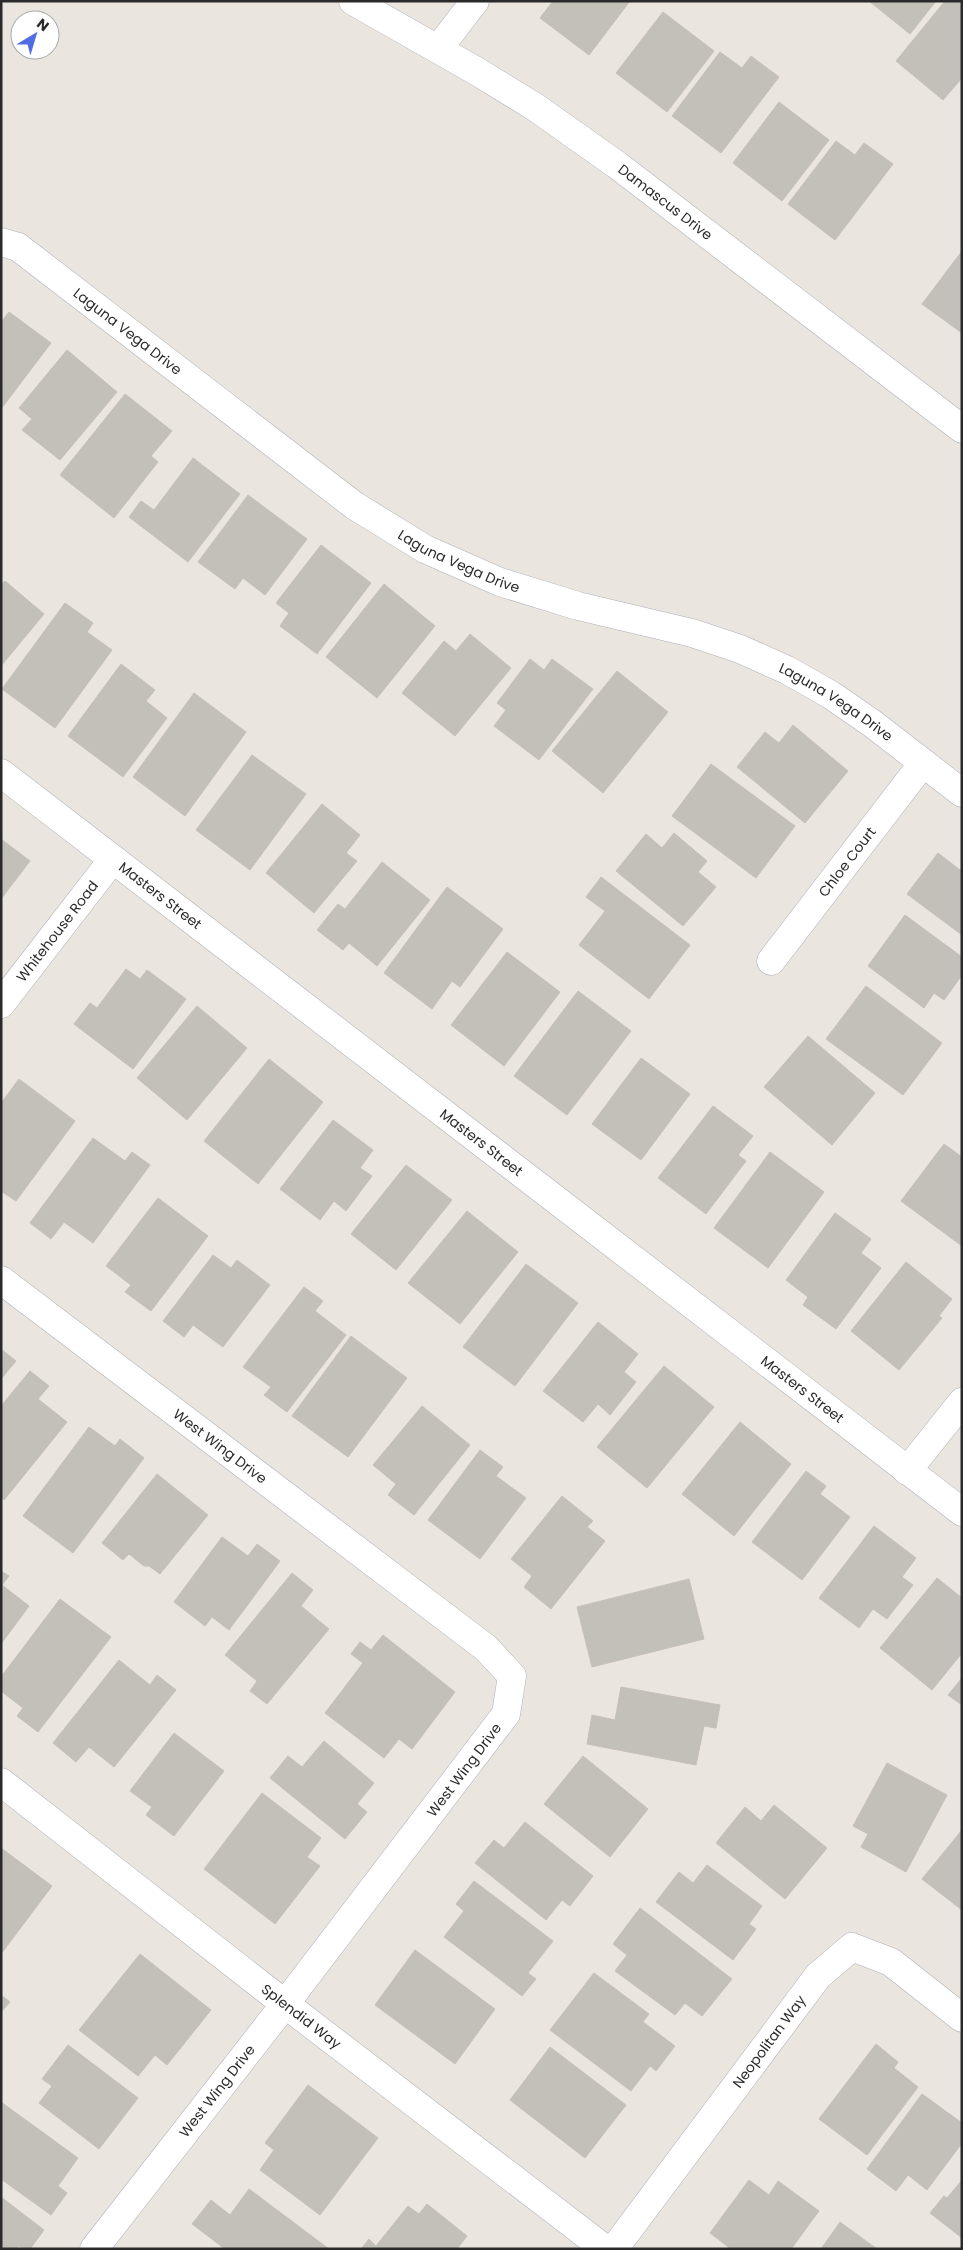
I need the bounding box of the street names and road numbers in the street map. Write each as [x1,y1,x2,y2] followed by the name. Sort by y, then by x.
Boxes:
[614,159,717,245] street label: Damascus Drive
[69,283,186,380] street label: Laguna Vega Drive
[394,525,523,598] street label: Laguna Vega Drive
[776,658,897,746] street label: Laguna Vega Drive
[814,823,881,901] street label: Chloe Court
[115,857,206,934] street label: Masters Street
[12,876,103,986] street label: Whitehouse Road
[436,1104,527,1181] street label: Masters Street
[757,1351,848,1428] street label: Masters Street
[169,1404,271,1489] street label: West Wing Drive
[422,1719,506,1821] street label: West Wing Drive
[257,1979,346,2054] street label: Splendid Way
[728,1991,810,2092] street label: Neopolitan Way
[174,2040,260,2142] street label: West Wing Drive

